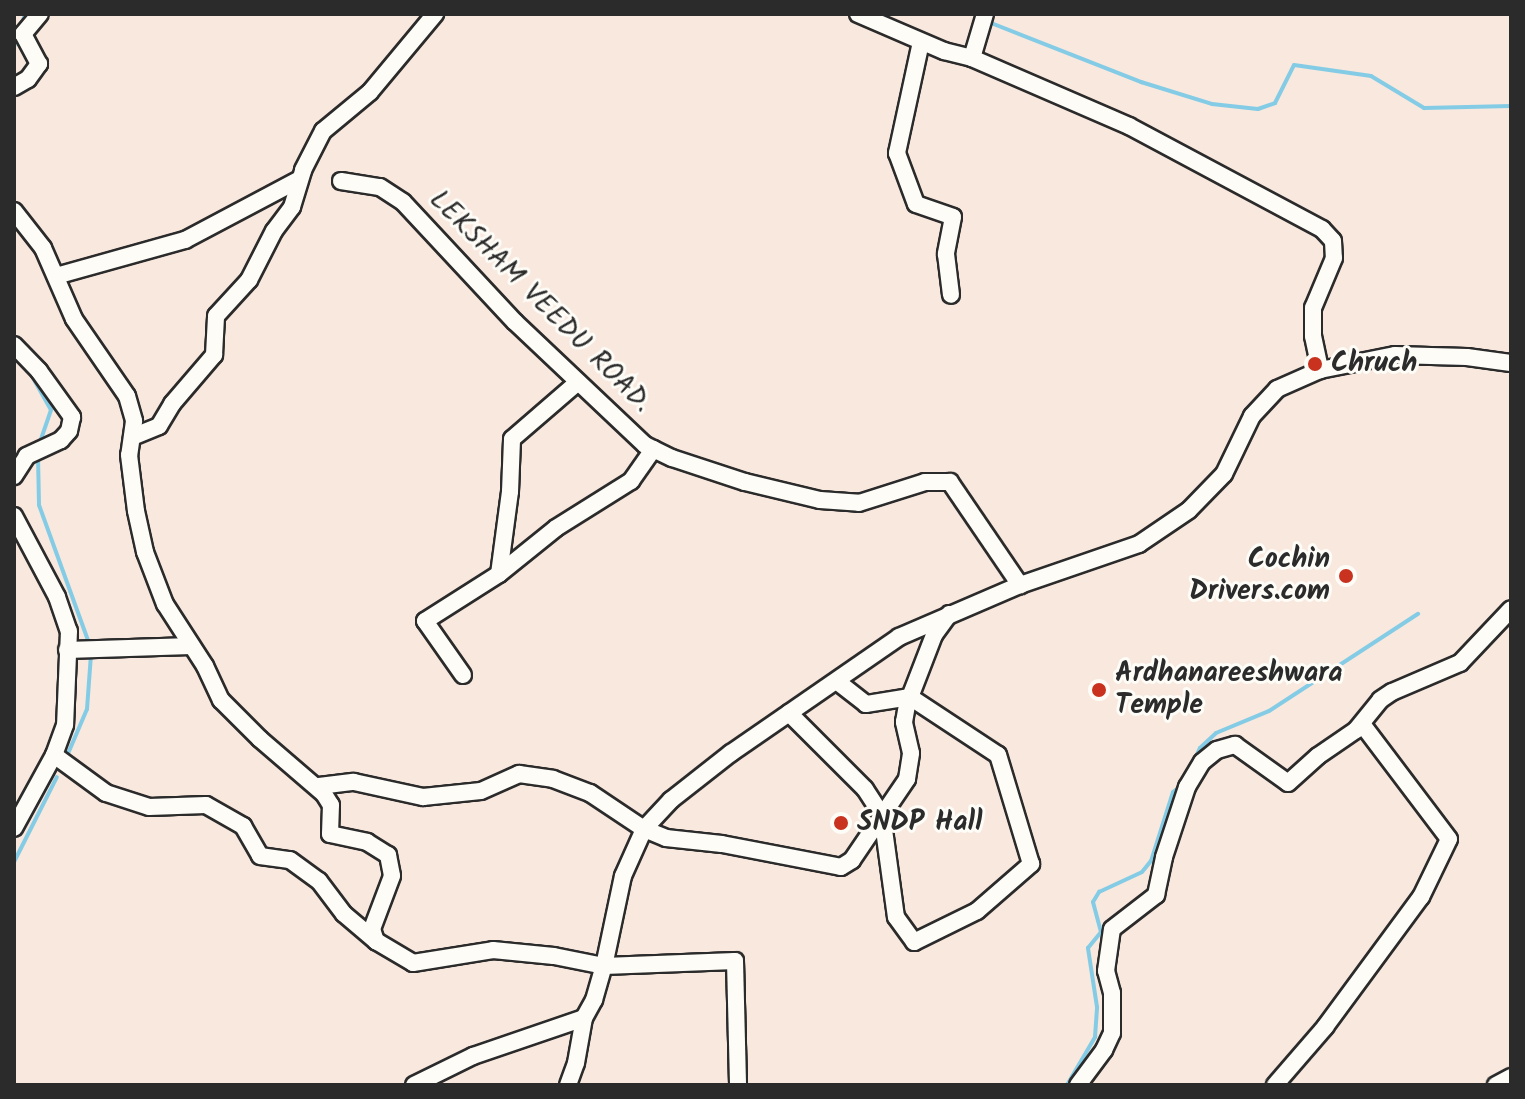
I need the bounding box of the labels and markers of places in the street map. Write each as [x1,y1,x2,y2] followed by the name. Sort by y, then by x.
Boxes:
[1331,347,1417,381] place label: Chruch
[1306,355,1324,373] marker: Chruch
[1189,543,1330,609] place label: Cochin Drivers.com
[1337,567,1355,585] marker: Cochin Drivers.com
[1115,657,1343,723] place label: Ardhanareeshwara Temple
[1090,681,1108,699] marker: Ardhanareeshwara Temple
[857,806,982,840] place label: SNDP Hall
[832,814,850,832] marker: SNDP Hall

